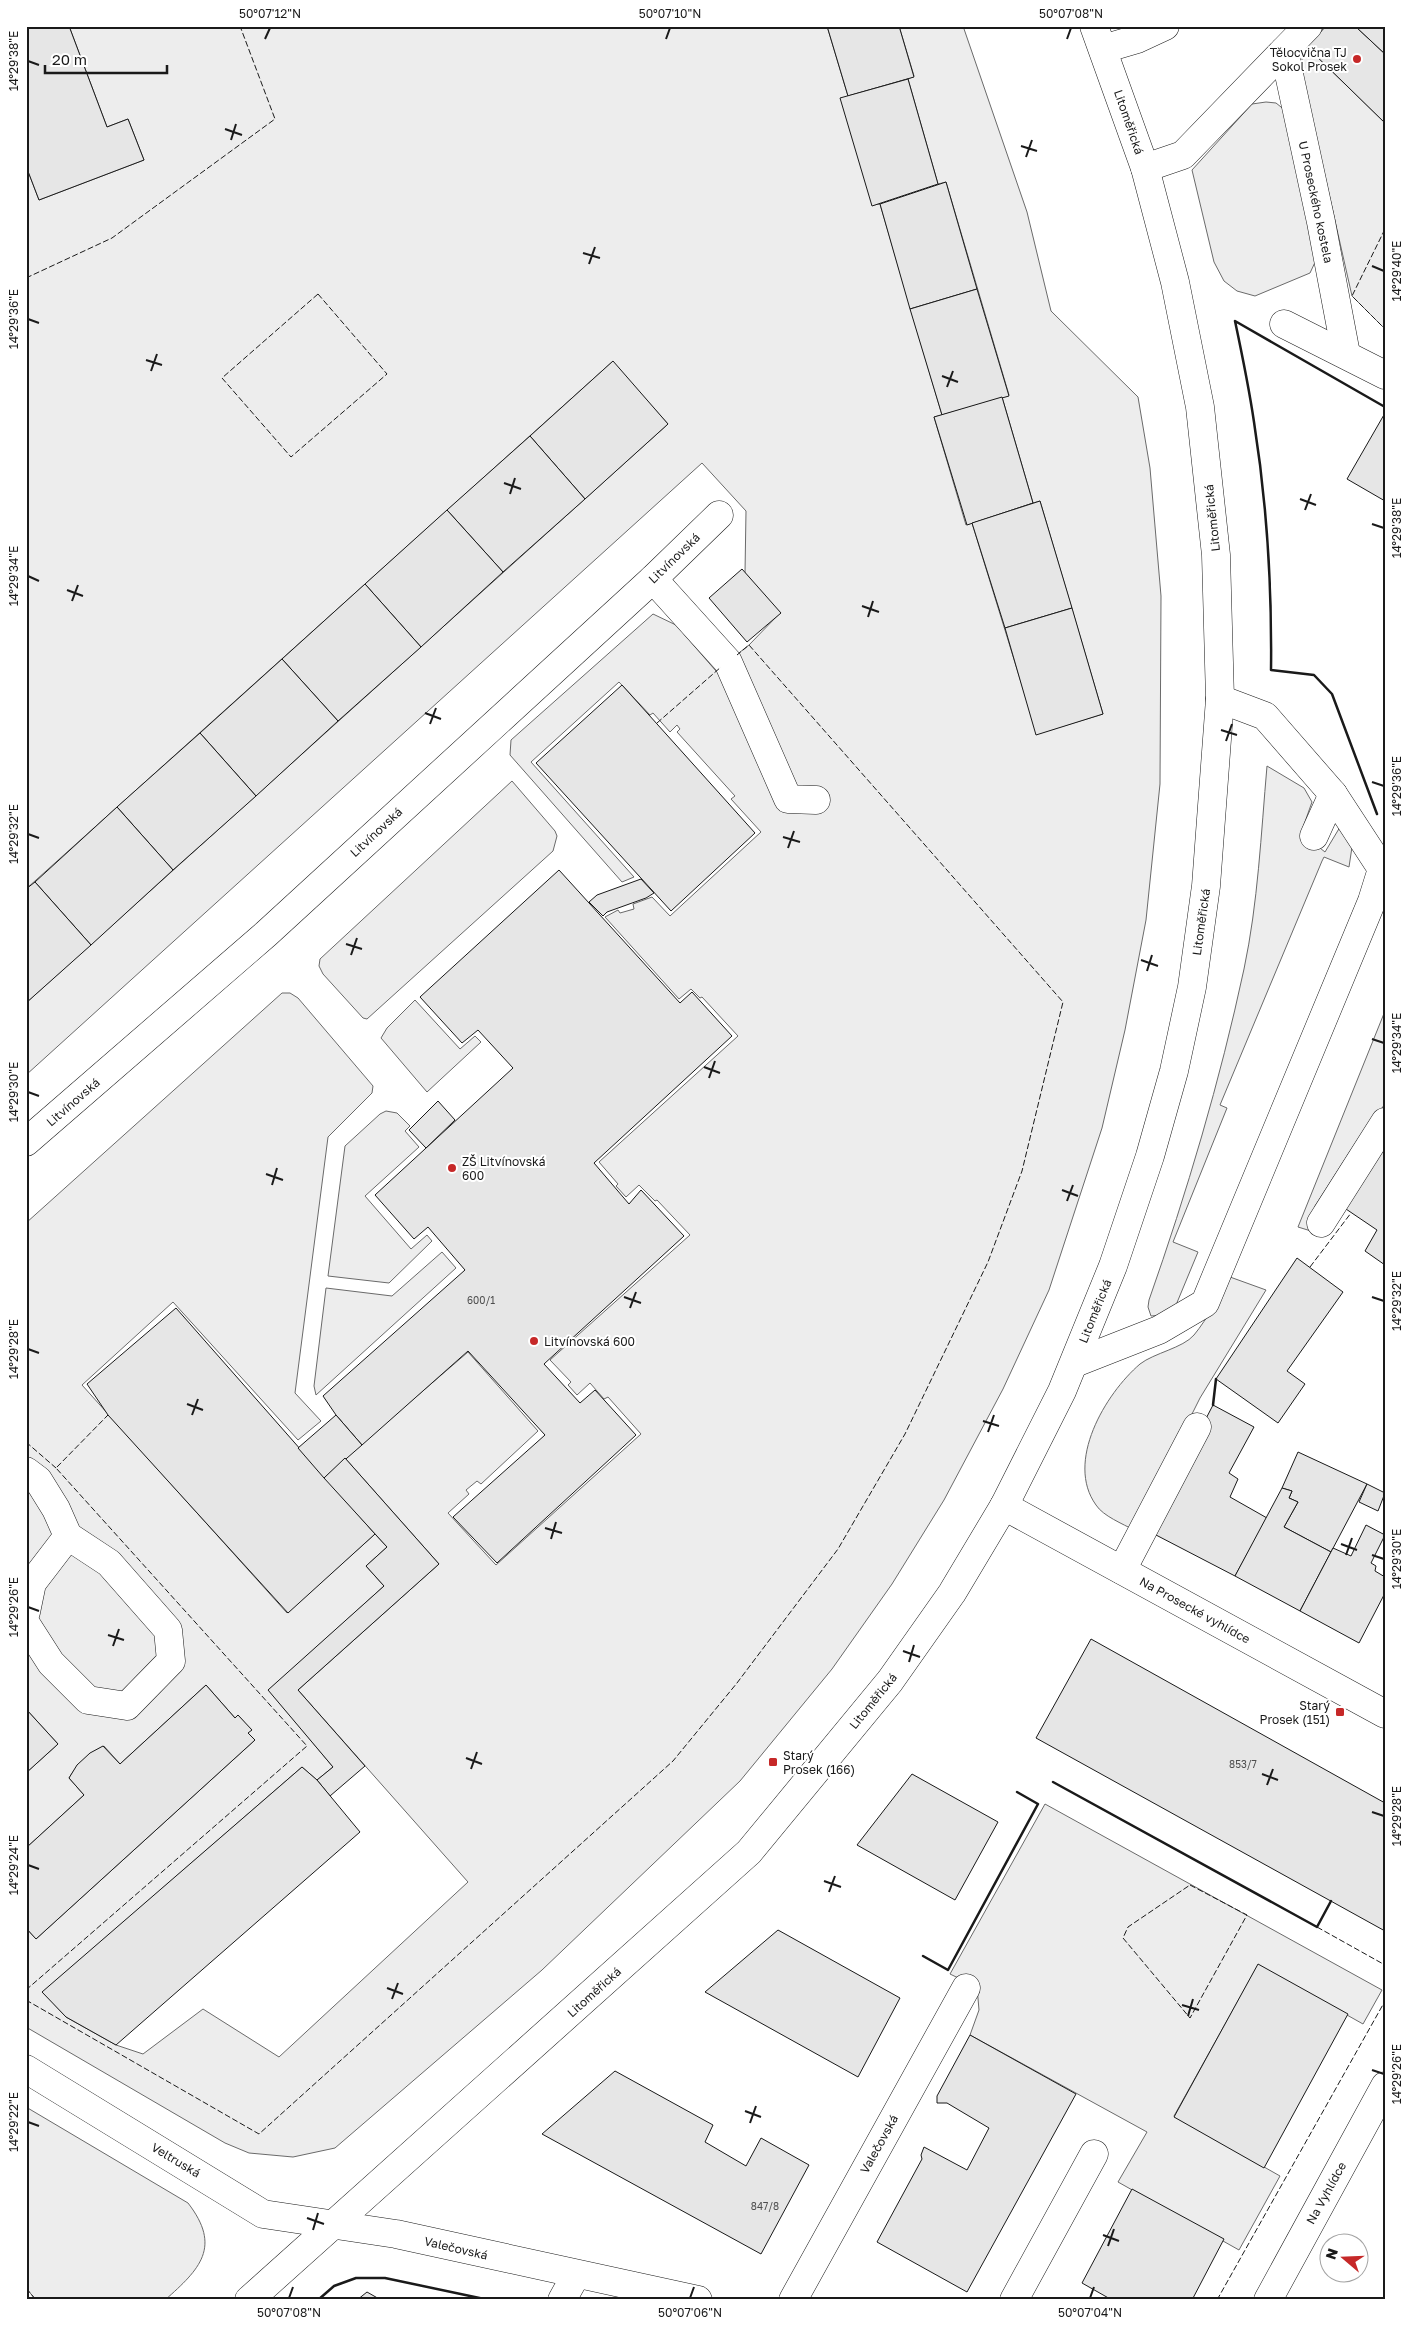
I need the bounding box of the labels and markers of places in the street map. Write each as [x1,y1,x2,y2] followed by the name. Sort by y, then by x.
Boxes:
[1270,45,1347,74] place label: Tělocvična TJ Sokol Prosek
[1351,53,1363,65] marker: Tělocvična TJ Sokol Prosek
[462,1154,546,1183] place label: ZŠ Litvínovská 600
[446,1162,458,1174] marker: ZŠ Litvínovská 600
[544,1334,635,1349] place label: Litvínovská 600
[528,1335,540,1347] marker: Litvínovská 600
[1260,1698,1330,1727] place label: Starý Prosek (151)
[1334,1706,1346,1718] marker: Starý Prosek (151)
[783,1748,855,1777] place label: Starý Prosek (166)
[767,1756,779,1768] marker: Starý Prosek (166)

